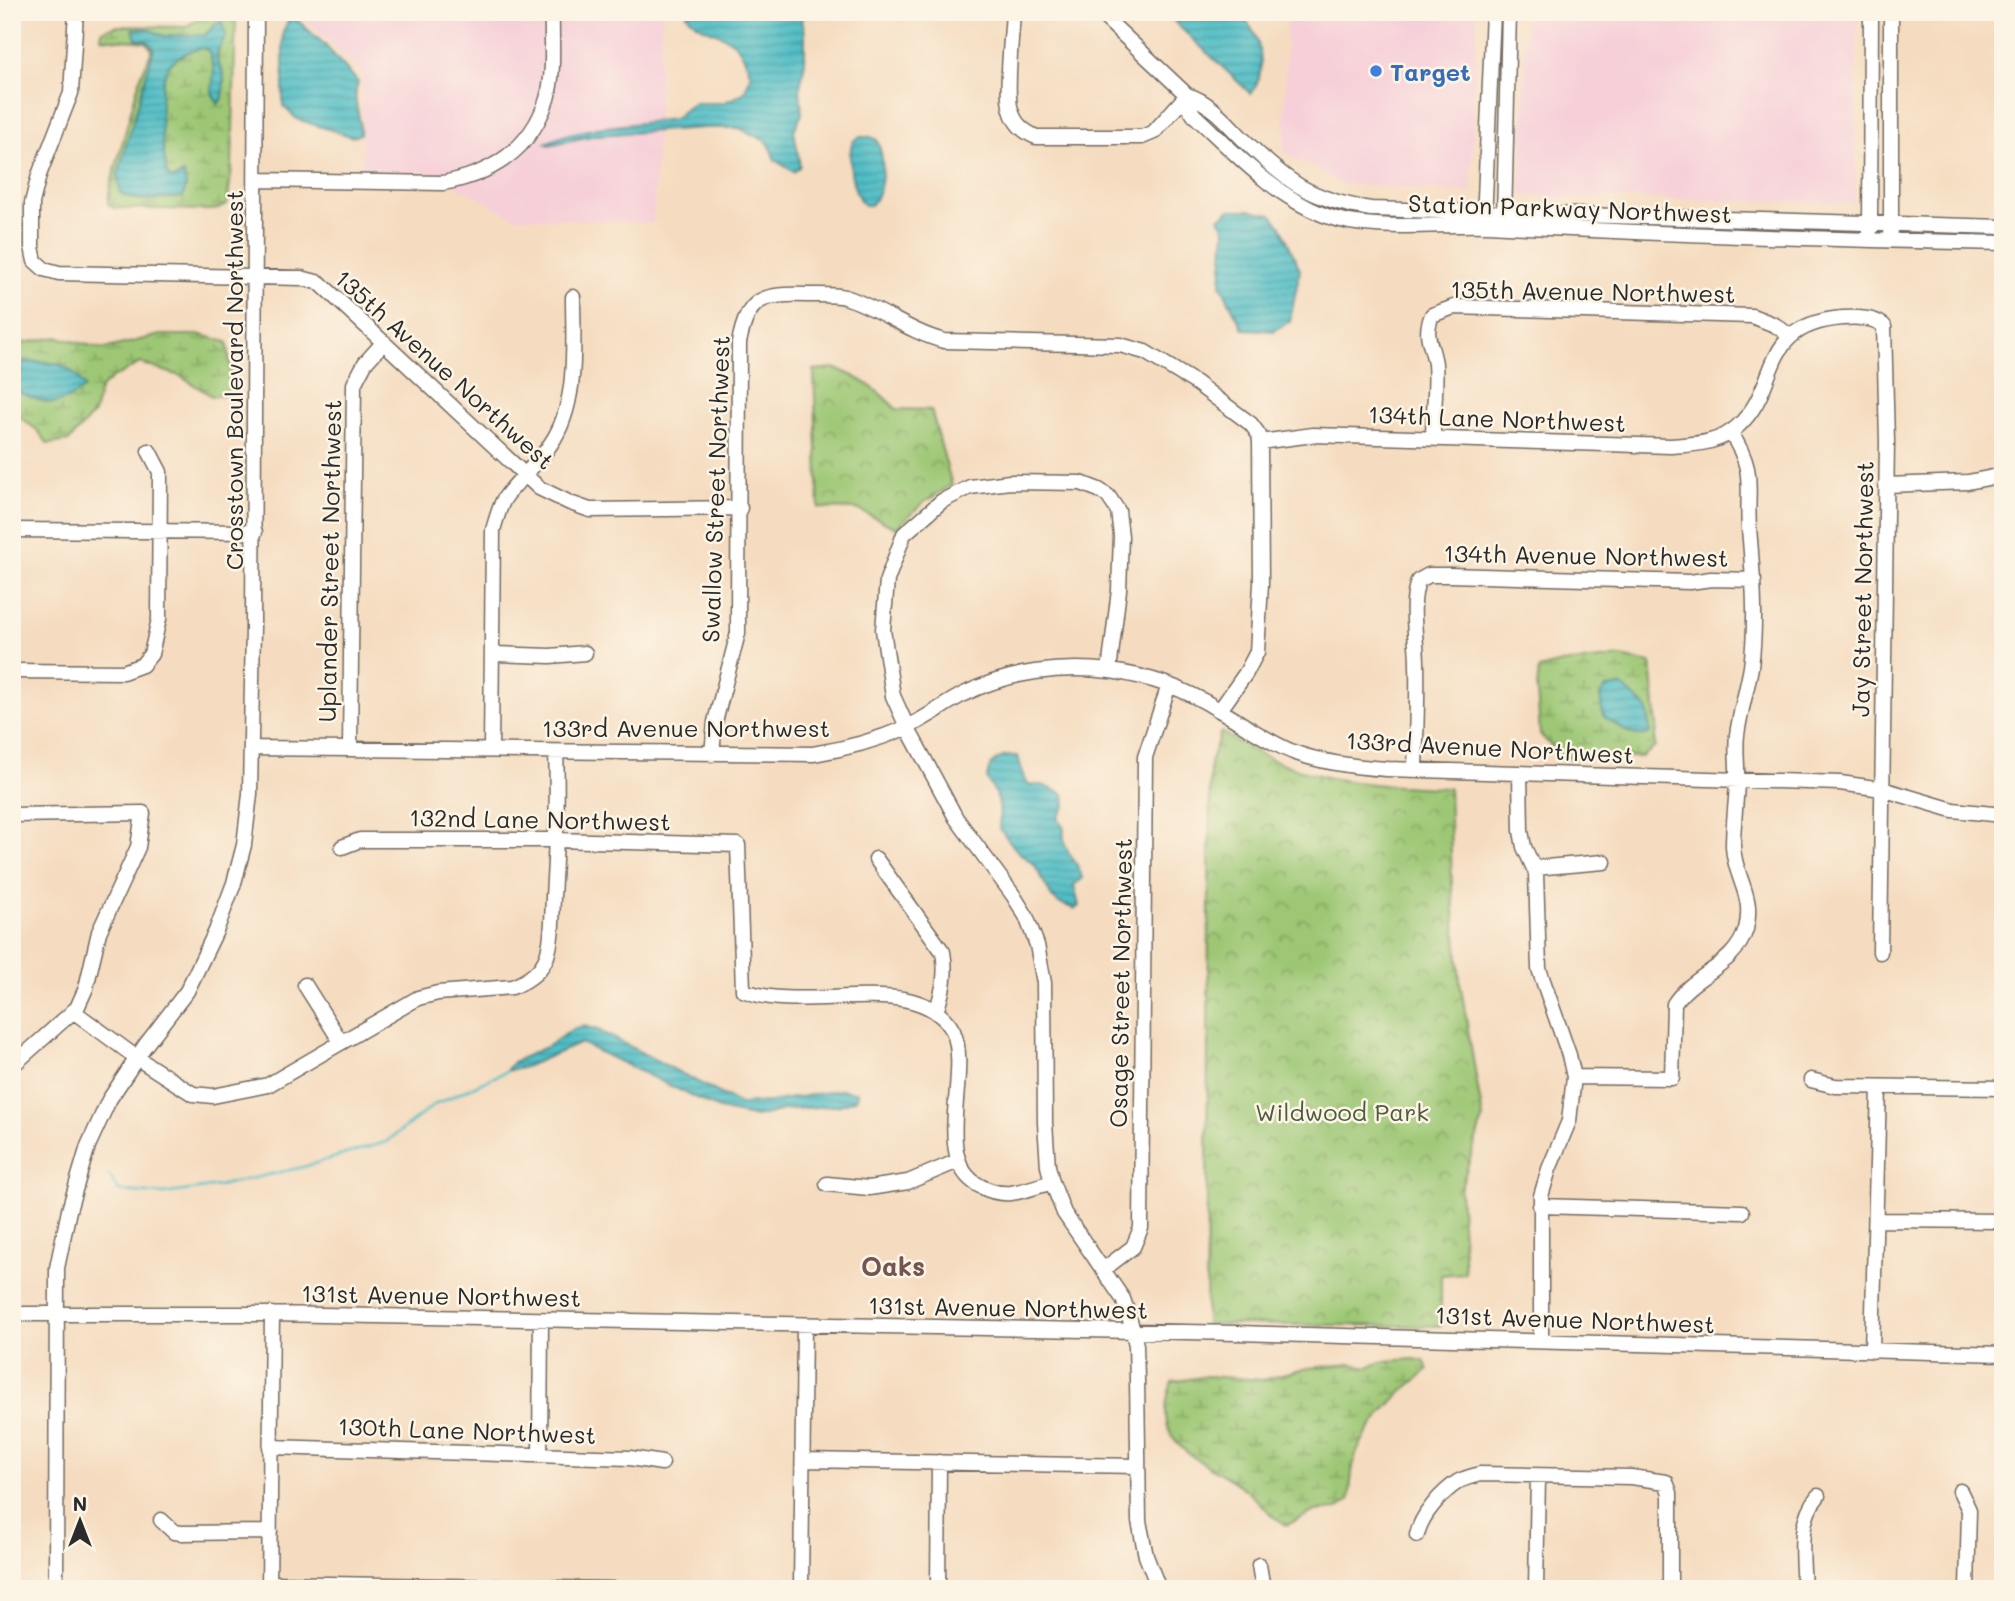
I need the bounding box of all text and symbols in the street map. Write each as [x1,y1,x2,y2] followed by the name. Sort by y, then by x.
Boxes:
[1390,56,1471,87] place label: Target
[1368,63,1384,79] marker: Target
[1407,187,1733,229] street label: Station Parkway Northwest
[218,190,249,570] street label: Crosstown Boulevard Northwest
[329,262,561,476] street label: 135th Avenue Northwest
[1450,273,1736,309] street label: 135th Avenue Northwest
[694,335,736,643] street label: Swallow Street Northwest
[1368,398,1626,438] street label: 134th Lane Northwest
[311,399,347,723] street label: Uplander Street Northwest
[1844,461,1880,717] street label: Jay Street Northwest
[1443,537,1729,573] street label: 134th Avenue Northwest
[542,712,830,743] street label: 133rd Avenue Northwest
[1345,724,1635,770] street label: 133rd Avenue Northwest
[409,801,671,837] street label: 132nd Lane Northwest
[1102,838,1138,1128] street label: Osage Street Northwest
[1255,1096,1429,1127] park label: Wildwood Park
[861,1249,925,1283] district label: Oaks
[301,1277,581,1313] street label: 131st Avenue Northwest
[868,1289,1148,1325] street label: 131st Avenue Northwest
[1435,1299,1715,1339] street label: 131st Avenue Northwest
[337,1410,597,1450] street label: 130th Lane Northwest
[46,1486,116,1556] north arrow
[73,1491,87,1516] text: N

